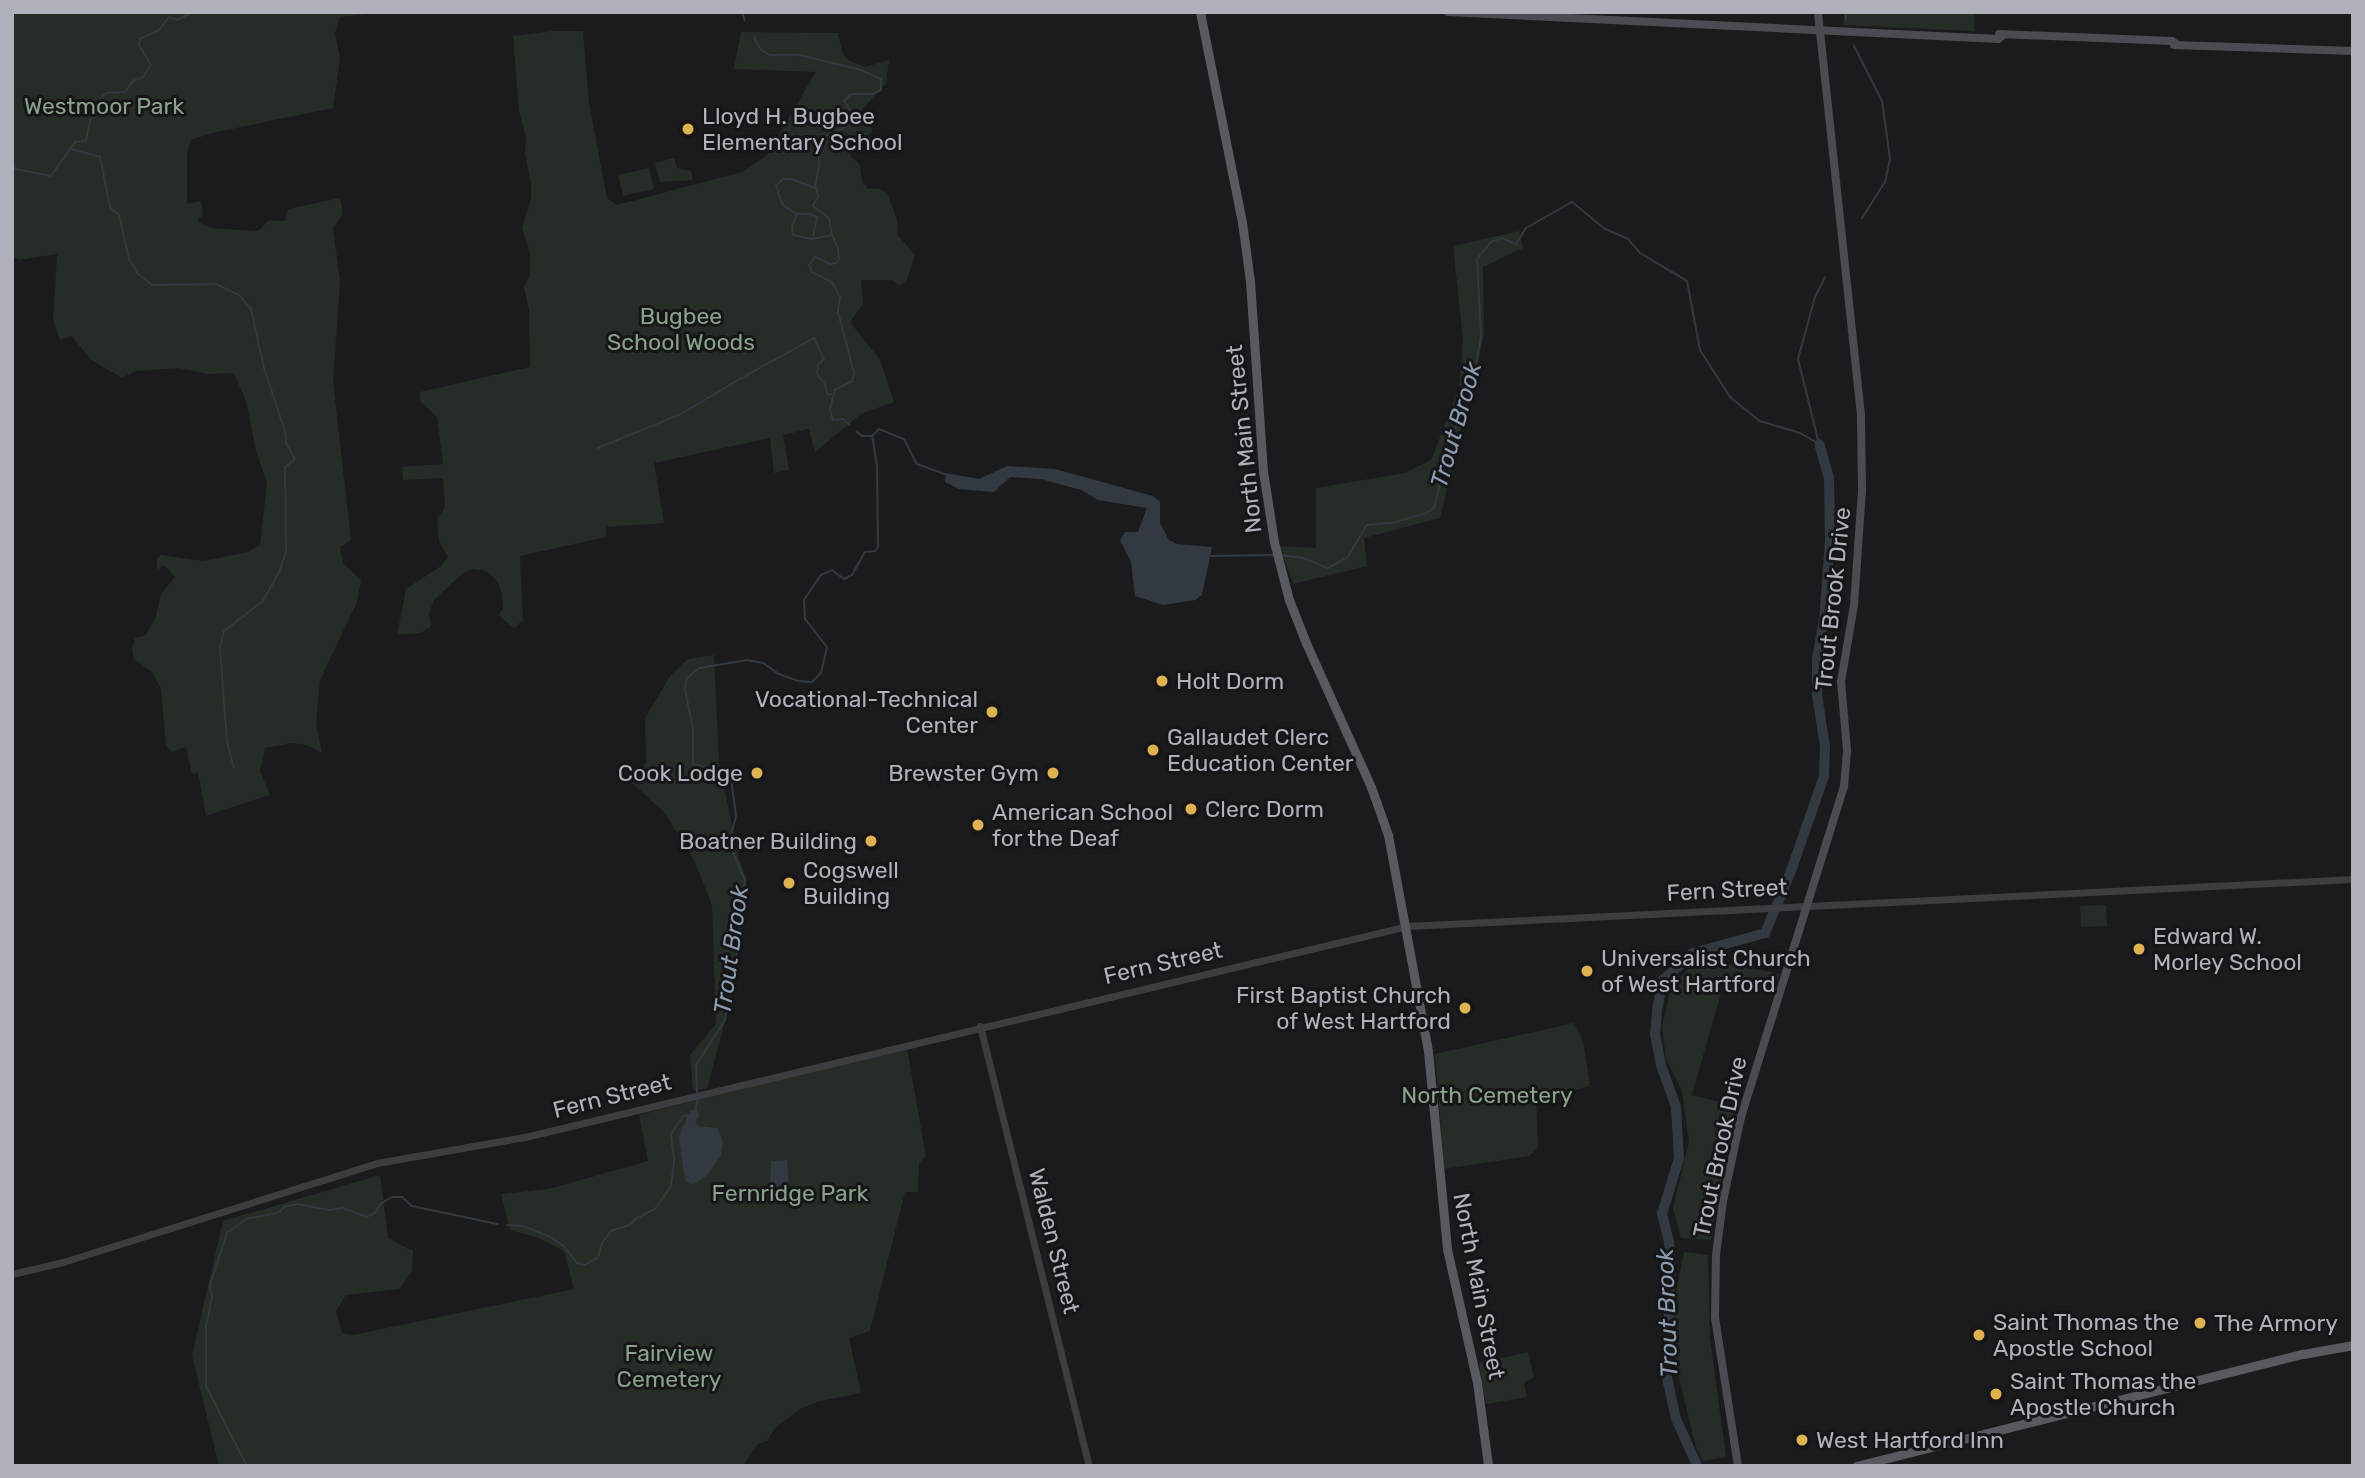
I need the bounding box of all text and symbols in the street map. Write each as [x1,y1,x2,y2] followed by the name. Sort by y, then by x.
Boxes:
[24,92,184,120] park label: Westmoor Park
[702,102,903,156] place label: Lloyd H. Bugbee Elementary School
[680,121,696,137] marker: Lloyd H. Bugbee Elementary School
[607,302,755,356] park label: Bugbee School Woods
[1220,343,1268,535] street label: North Main Street
[1425,359,1489,491] water label: Trout Brook
[1810,506,1856,692] street label: Trout Brook Drive
[1176,667,1284,695] place label: Holt Dorm
[1154,673,1170,689] marker: Holt Dorm
[755,685,978,739] place label: Vocational-Technical Center
[984,704,1000,720] marker: Vocational-Technical Center
[1167,723,1354,777] place label: Gallaudet Clerc Education Center
[1145,742,1161,758] marker: Gallaudet Clerc Education Center
[618,759,743,787] place label: Cook Lodge
[888,759,1039,787] place label: Brewster Gym
[749,765,765,781] marker: Cook Lodge
[1045,765,1061,781] marker: Brewster Gym
[1205,795,1324,823] place label: Clerc Dorm
[992,798,1173,852] place label: American School for the Deaf
[1183,801,1199,817] marker: Clerc Dorm
[970,817,986,833] marker: American School for the Deaf
[678,827,857,855] place label: Boatner Building
[863,833,879,849] marker: Boatner Building
[803,856,899,910] place label: Cogswell Building
[1666,873,1788,907] street label: Fern Street
[781,875,797,891] marker: Cogswell Building
[709,884,755,1016] water label: Trout Brook
[2153,922,2303,976] place label: Edward W. Morley School
[1101,936,1225,990] street label: Fern Street
[2131,941,2147,957] marker: Edward W. Morley School
[1601,944,1811,998] place label: Universalist Church of West Hartford
[1579,963,1595,979] marker: Universalist Church of West Hartford
[1236,981,1451,1035] place label: First Baptist Church of West Hartford
[1457,1000,1473,1016] marker: First Baptist Church of West Hartford
[1687,1054,1753,1240] street label: Trout Brook Drive
[550,1068,674,1124] street label: Fern Street
[1401,1081,1573,1109] park label: North Cemetery
[1023,1165,1085,1317] street label: Walden Street
[712,1179,868,1207] park label: Fernridge Park
[1447,1191,1511,1381] street label: North Main Street
[1651,1248,1685,1378] water label: Trout Brook
[1993,1308,2180,1362] place label: Saint Thomas the Apostle School
[2214,1309,2339,1337] place label: The Armory
[2192,1315,2208,1331] marker: The Armory
[1971,1327,1987,1343] marker: Saint Thomas the Apostle School
[617,1339,721,1393] park label: Fairview Cemetery
[2010,1367,2197,1421] place label: Saint Thomas the Apostle Church
[1988,1386,2004,1402] marker: Saint Thomas the Apostle Church
[1816,1426,2004,1454] place label: West Hartford Inn
[1794,1432,1810,1448] marker: West Hartford Inn

